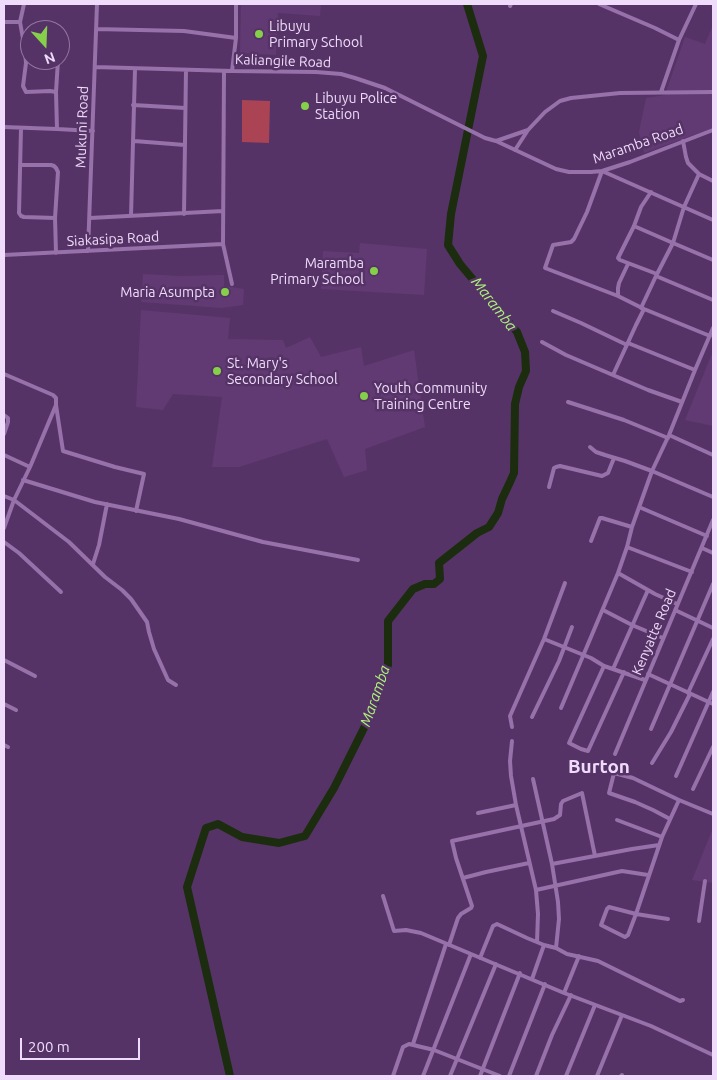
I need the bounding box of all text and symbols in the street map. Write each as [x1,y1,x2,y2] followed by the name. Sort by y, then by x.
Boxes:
[269,18,363,50] place label: Libuyu Primary School
[20,20,70,70] north arrow
[253,28,265,40] marker: Libuyu Primary School
[42,49,57,67] text: N
[235,51,331,71] street label: Kaliangile Road
[72,86,92,168] street label: Mukuni Road
[315,90,397,122] place label: Libuyu Police Station
[299,100,311,112] marker: Libuyu Police Station
[590,121,686,167] street label: Maramba Road
[66,228,160,250] street label: Siakasipa Road
[270,255,364,288] place label: Maramba Primary School
[368,265,380,277] marker: Maramba Primary School
[467,274,521,334] water label: Maramba
[120,284,215,300] place label: Maria Asumpta
[219,286,231,298] marker: Maria Asumpta
[227,355,338,388] place label: St. Mary's Secondary School
[211,365,223,377] marker: St. Mary's Secondary School
[374,380,487,412] place label: Youth Community Training Centre
[358,390,370,402] marker: Youth Community Training Centre
[628,586,680,678] street label: Kenyatte Road
[356,663,394,729] water label: Maramba
[568,756,630,778] district label: Burton
[22,1028,142,1060] scale bar
[28,1038,70,1055] text: 200 m

